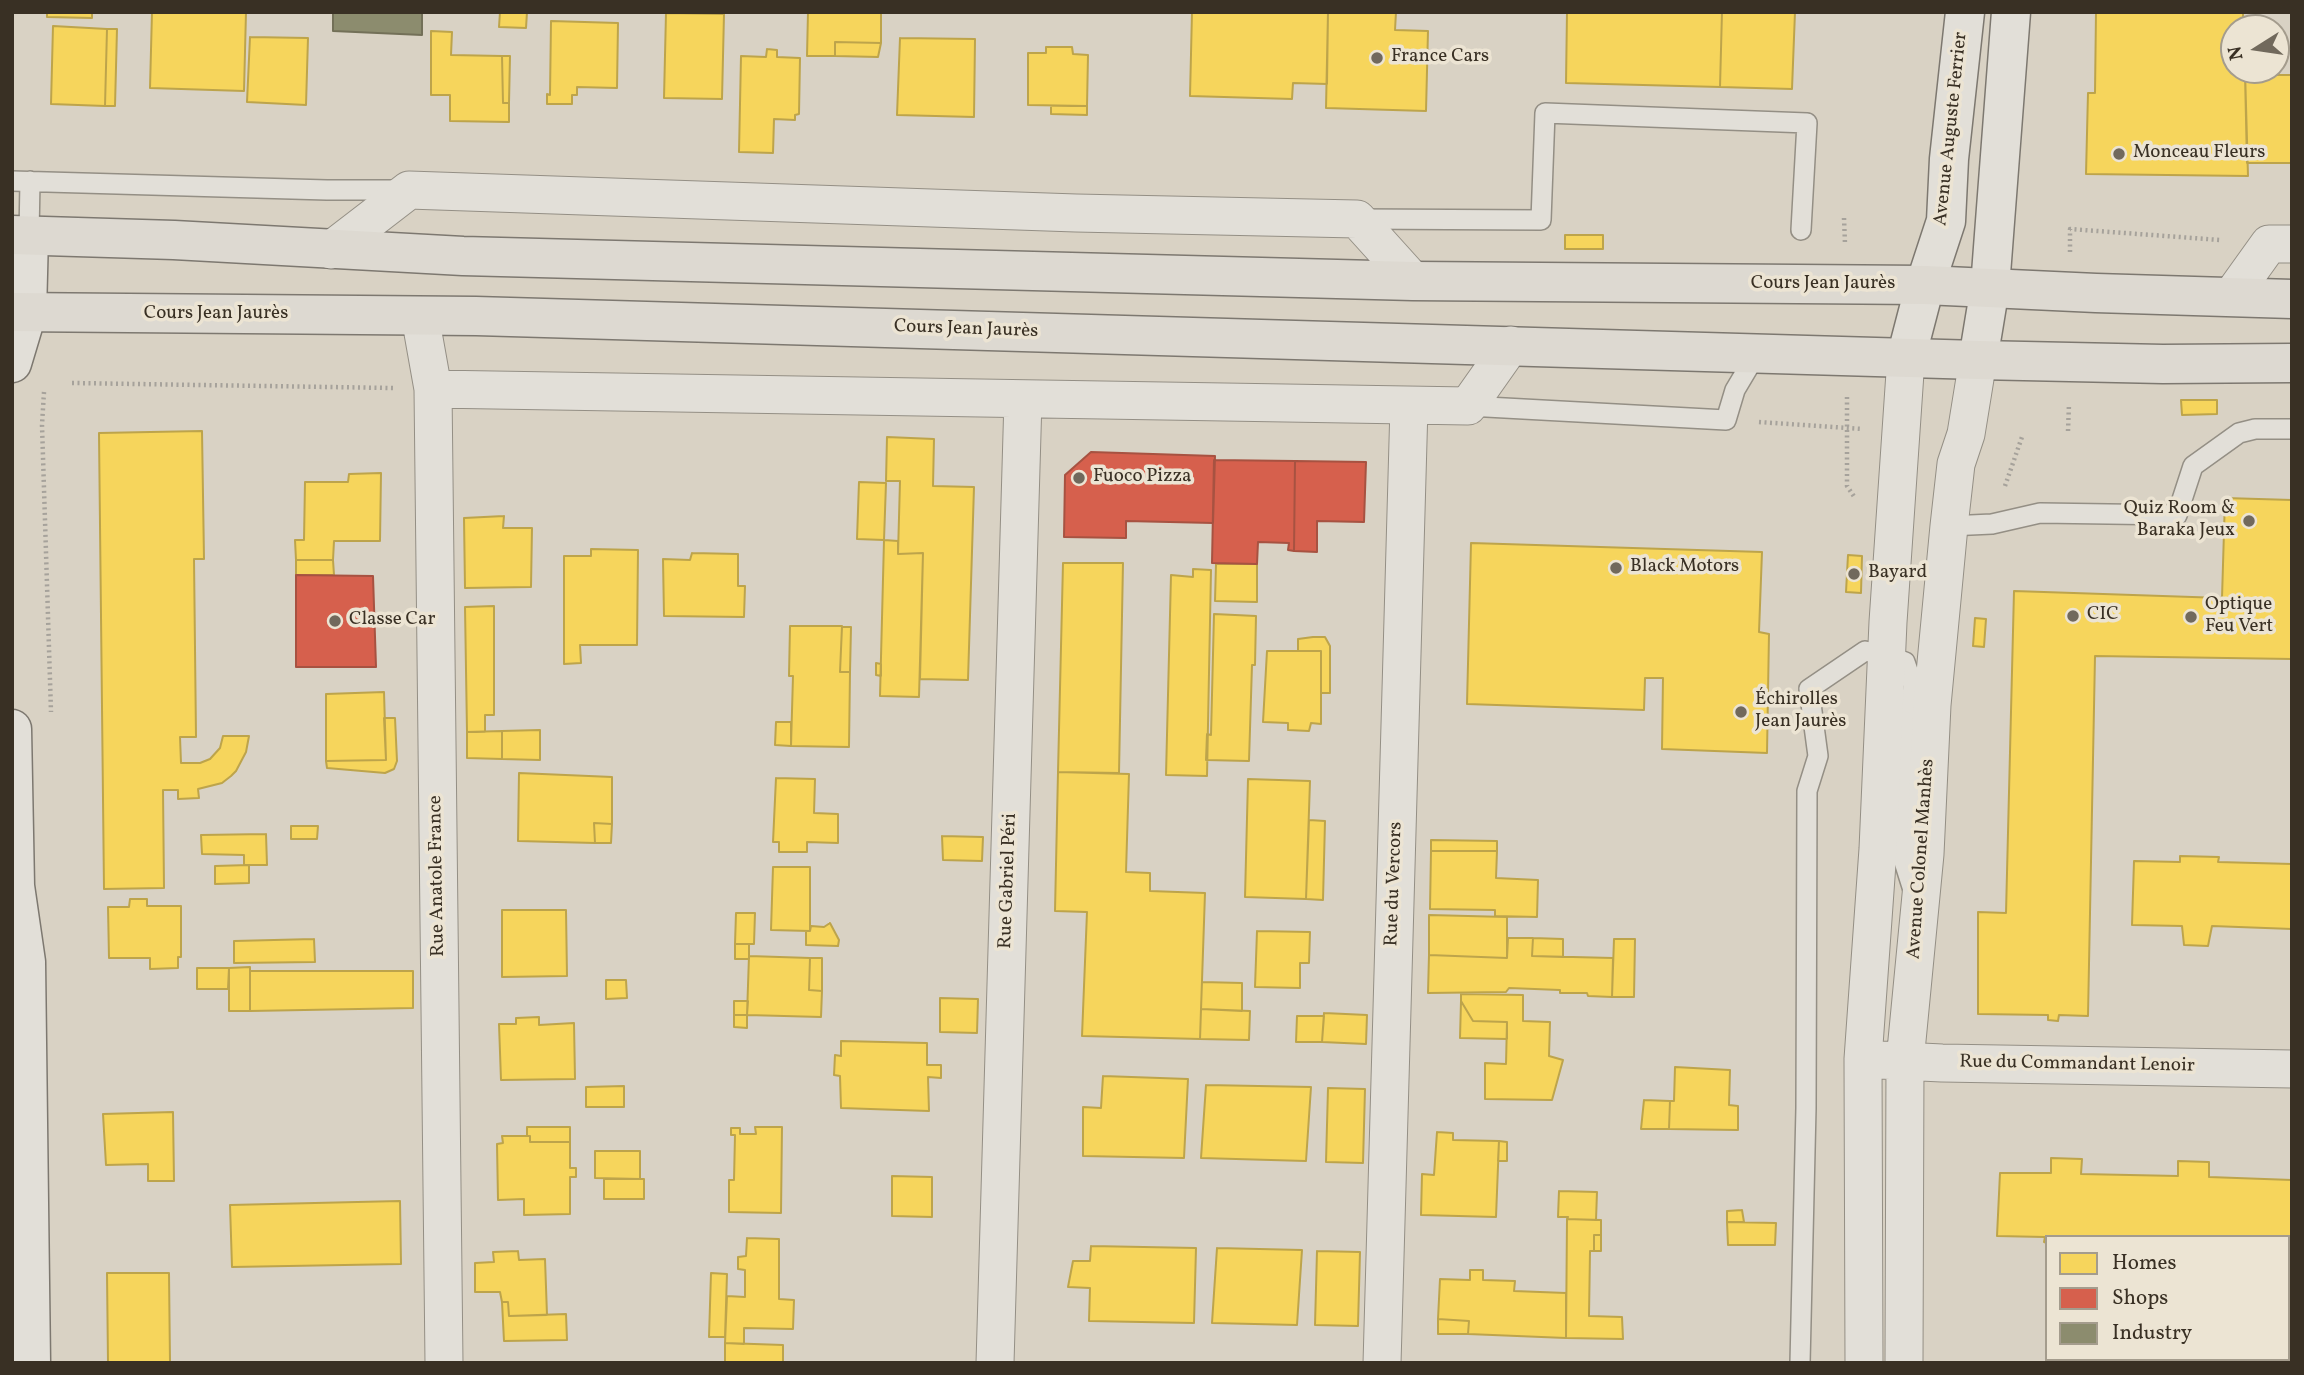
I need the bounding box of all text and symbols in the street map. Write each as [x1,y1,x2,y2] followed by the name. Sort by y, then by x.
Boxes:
[2220,14,2290,84] north arrow
[1930,31,1974,227] street label: Avenue Auguste Ferrier
[2222,44,2251,62] text: N
[1391,47,1489,69] place label: France Cars
[1369,50,1385,66] marker: France Cars
[2133,143,2265,165] place label: Monceau Fleurs
[2111,146,2127,162] marker: Monceau Fleurs
[1751,274,1895,296] street label: Cours Jean Jaurès
[144,304,288,326] street label: Cours Jean Jaurès
[893,316,1039,344] street label: Cours Jean Jaurès
[1093,467,1192,489] place label: Fuoco Pizza
[1071,470,1087,486] marker: Fuoco Pizza
[2124,499,2235,543] place label: Quiz Room & Baraka Jeux
[2241,513,2257,529] marker: Quiz Room & Baraka Jeux
[1630,557,1739,579] place label: Black Motors
[1608,560,1624,576] marker: Black Motors
[1868,563,1927,585] place label: Bayard
[1846,566,1862,582] marker: Bayard
[2205,595,2273,639] place label: Optique Feu Vert
[2087,605,2119,627] place label: CIC
[2065,608,2081,624] marker: CIC
[2183,609,2199,625] marker: Optique Feu Vert
[349,610,435,632] place label: Classe Car
[327,613,343,629] marker: Classe Car
[1755,690,1846,734] place label: Échirolles Jean Jaurès
[1733,704,1749,720] marker: Échirolles Jean Jaurès
[1904,758,1940,960] street label: Avenue Colonel Manhès
[425,795,451,957] street label: Rue Anatole France
[995,813,1023,949] street label: Rue Gabriel Péri
[1381,821,1409,947] street label: Rue du Vercors
[1959,1052,2195,1078] street label: Rue du Commandant Lenoir
[2045,1235,2290,1361] legend
[2112,1249,2177,1278] text: Homes
[2112,1284,2168,1313] text: Shops
[2112,1319,2192,1348] text: Industry

